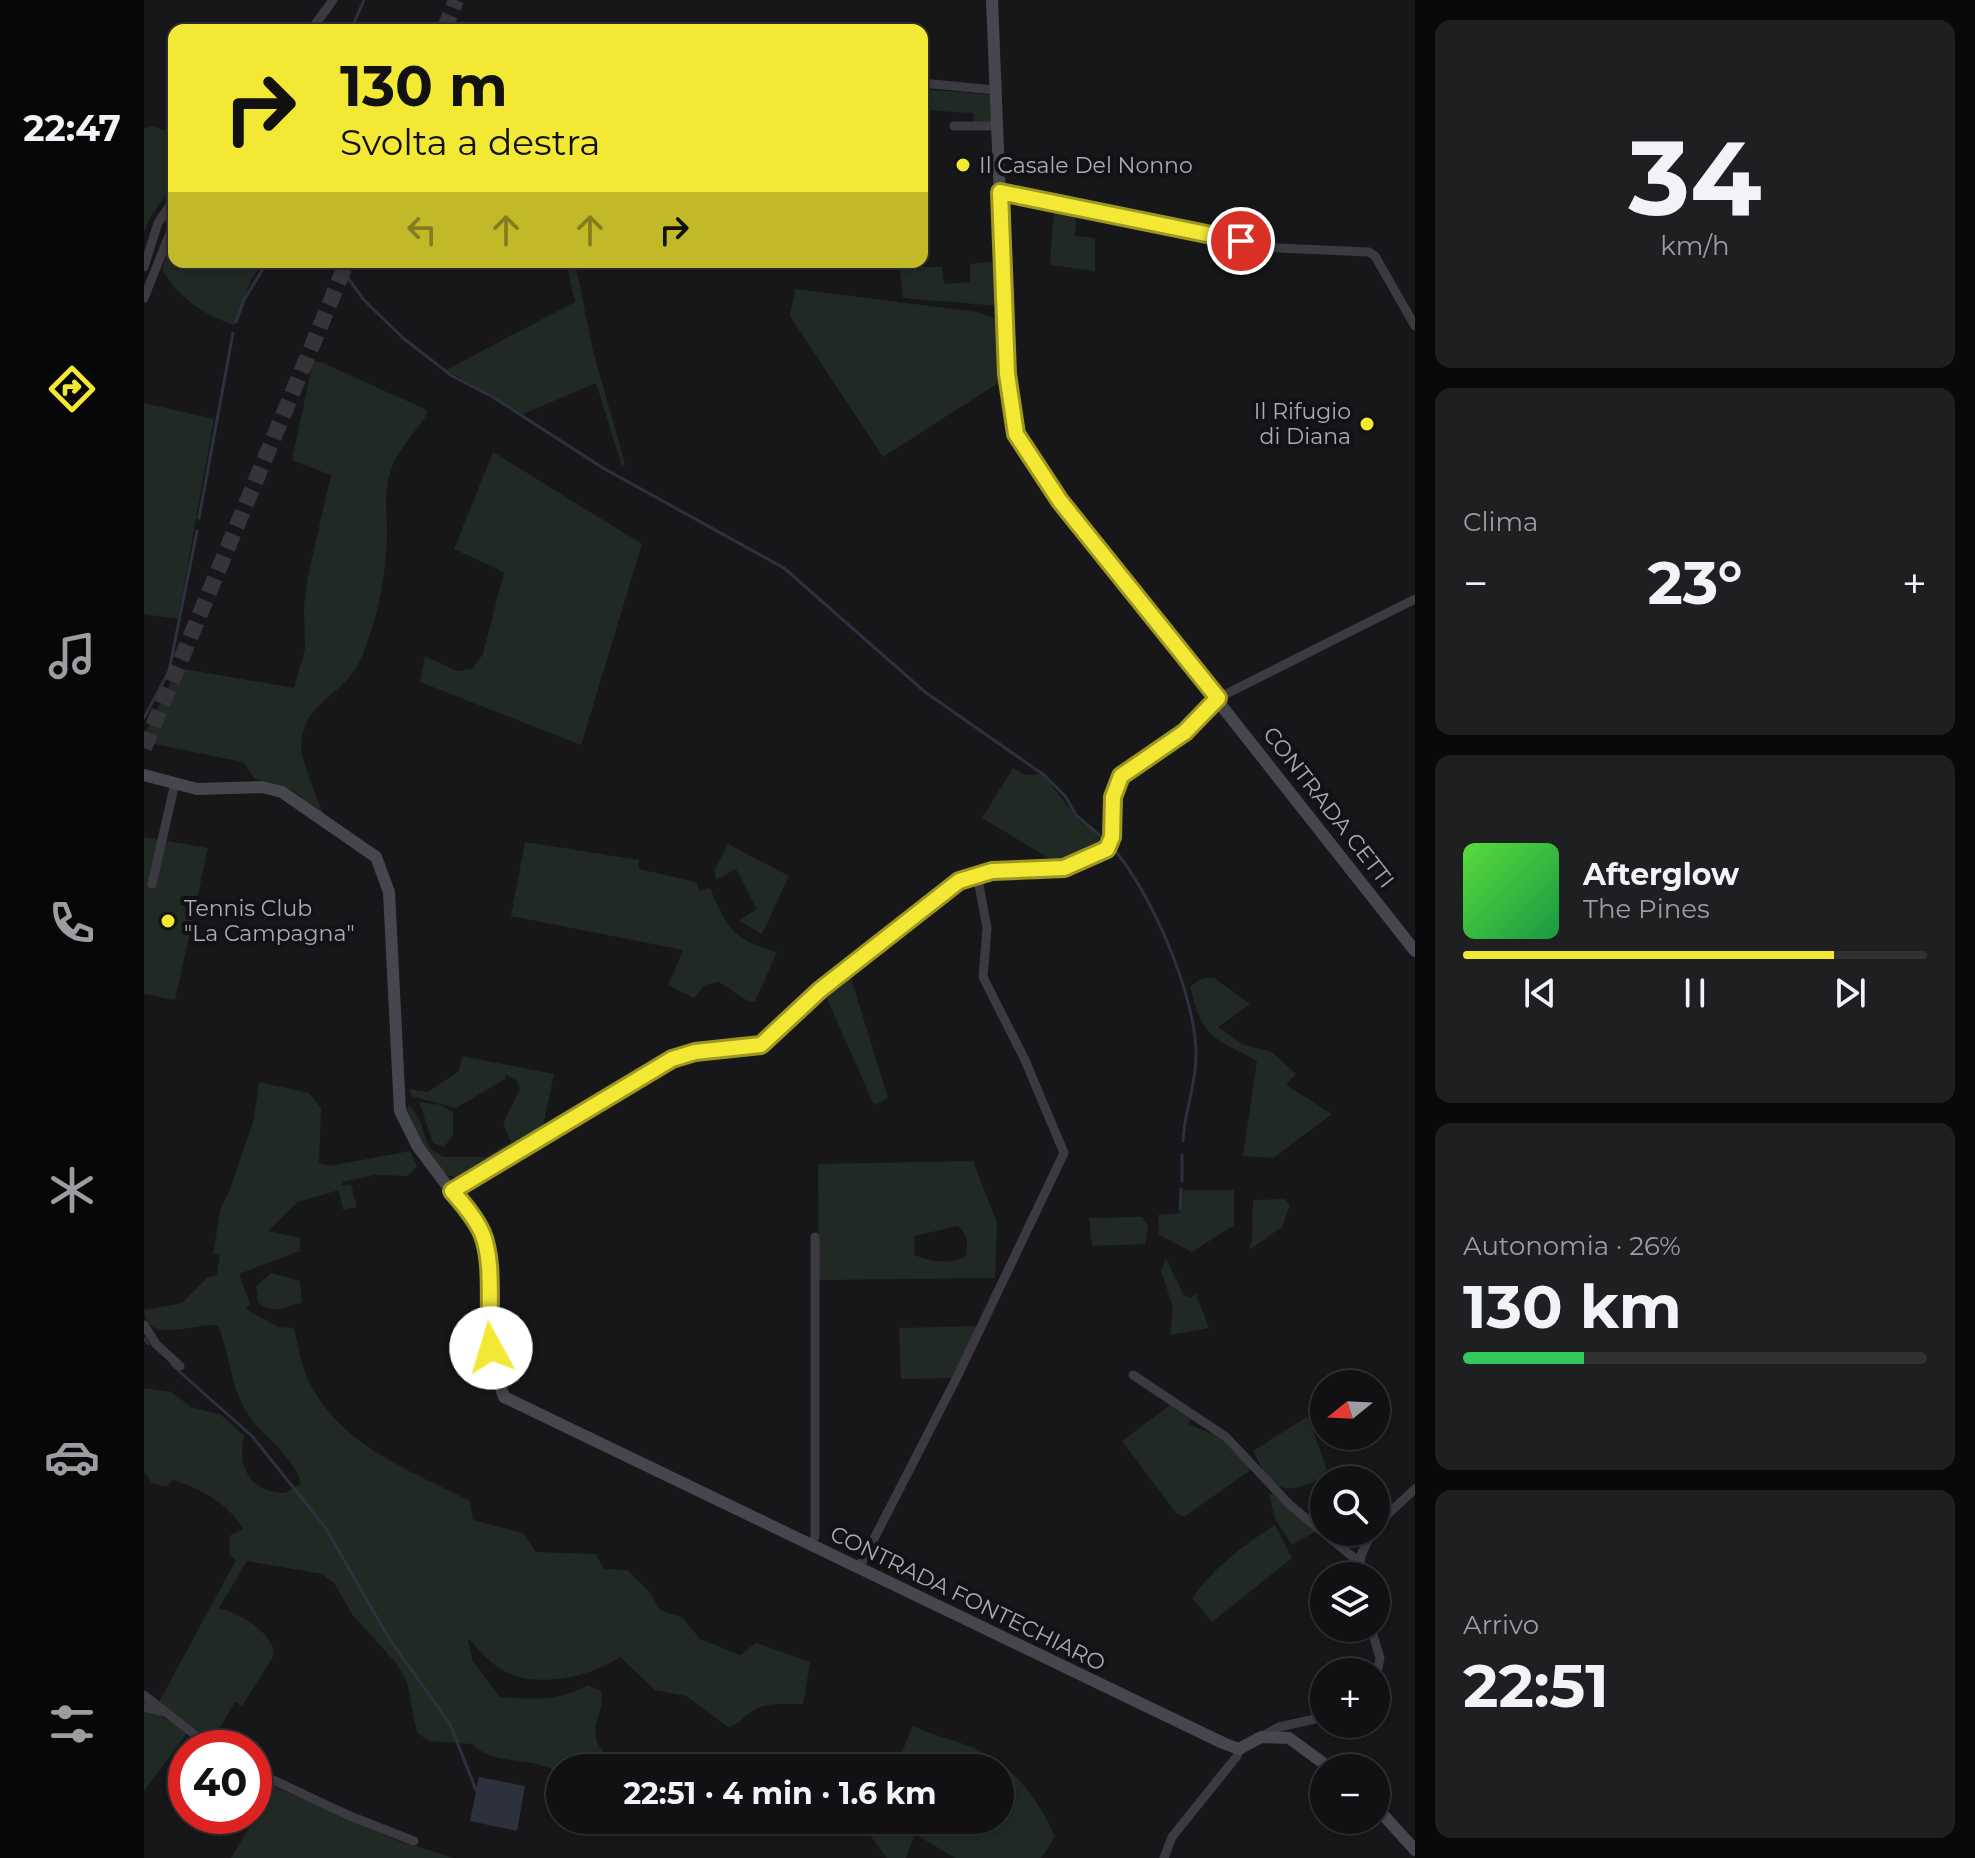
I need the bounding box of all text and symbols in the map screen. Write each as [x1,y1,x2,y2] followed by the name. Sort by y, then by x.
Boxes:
[340,52,508,120] text: 130 m
[208,56,312,160] icon: right
[23,106,121,150] text: 22:47
[1628,114,1762,241] text: 34
[340,120,600,164] text: Svolta a destra
[979,152,1193,179] place label: Il Casale Del Nonno
[954,156,972,174] marker: Il Casale Del Nonno
[1207,207,1275,275] pin
[400,208,444,252] icon: left
[484,208,528,252] icon: ahead
[568,208,612,252] icon: ahead
[652,208,696,252] icon: right
[1219,219,1263,263] icon: arrive
[1660,230,1730,262] text: km/h
[44,361,100,417] icon: directions
[1254,398,1351,450] place label: Il Rifugio di Diana
[1358,415,1376,433] marker: Il Rifugio di Diana
[1463,506,1538,538] text: Clima
[1647,546,1743,619] text: 23°
[1463,556,1488,610] text: −
[1902,556,1927,610] text: +
[44,628,100,684] icon: music
[1257,721,1400,893] street label: CONTRADA CETTI
[1583,856,1739,893] text: Afterglow
[1583,893,1710,925] text: The Pines
[44,895,100,951] icon: phone
[184,895,355,947] place label: Tennis Club "La Campagna"
[159,912,177,930] marker: Tennis Club "La Campagna"
[1518,971,1562,1015] icon: previous
[1673,971,1717,1015] icon: pause
[1828,971,1872,1015] icon: next
[44,1162,100,1218] icon: climate
[1463,1230,1681,1262] text: Autonomia · 26%
[1463,1270,1682,1343] text: 130 km
[449,1306,533,1390] position arrow
[1310,1370,1390,1450] north arrow
[1310,1370,1390,1834] map controls
[44,1429,100,1485] icon: car
[1310,1466,1390,1546] button: search
[826,1520,1110,1677] street label: CONTRADA FONTECHIARO
[1310,1562,1390,1642] button: layers
[1463,1609,1539,1641] text: Arrivo
[1463,1649,1609,1722] text: 22:51
[1310,1658,1390,1738] button: +
[44,1696,100,1752] icon: filters
[168,1730,272,1834] speed limit sign: 40
[1310,1754,1390,1834] button: −
[623,1775,937,1812] text: 22:51 · 4 min · 1.6 km

